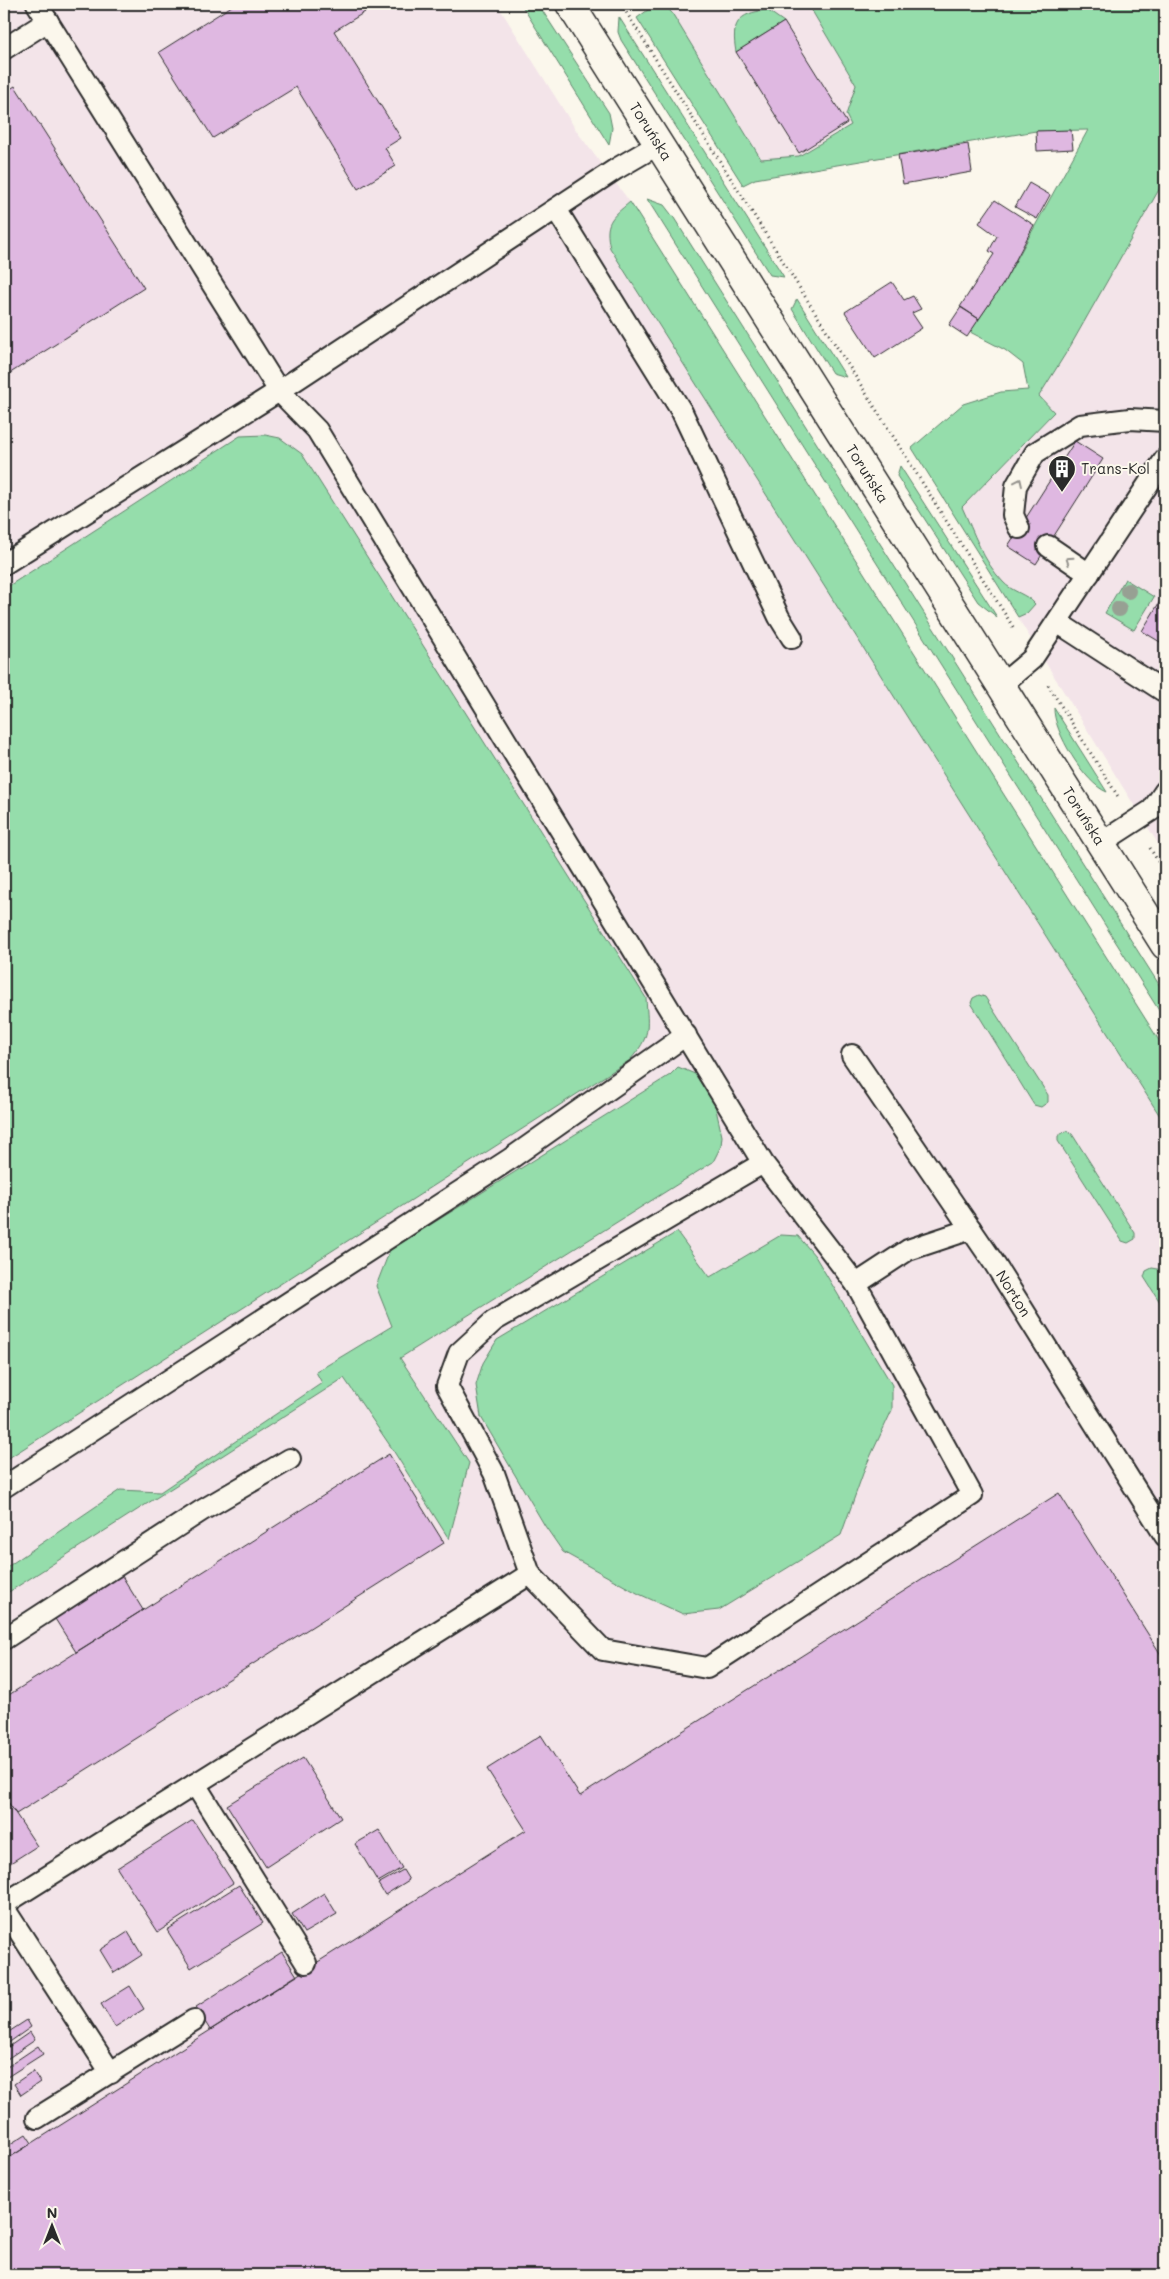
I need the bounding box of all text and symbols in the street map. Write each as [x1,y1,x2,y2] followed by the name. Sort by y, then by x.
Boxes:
[625,98,678,164] street label: Toruńska
[842,440,894,507] street label: Toruńska
[1047,454,1077,493] building icon: Trans-Kol
[1081,458,1150,478] place label: Trans-Kol
[1013,478,1023,487] one-way arrow
[1065,557,1074,566] one-way arrow
[1058,782,1111,849] street label: Toruńska
[992,1266,1036,1320] street label: Norton
[28,2202,78,2252] north arrow
[47,2203,57,2222] text: N

